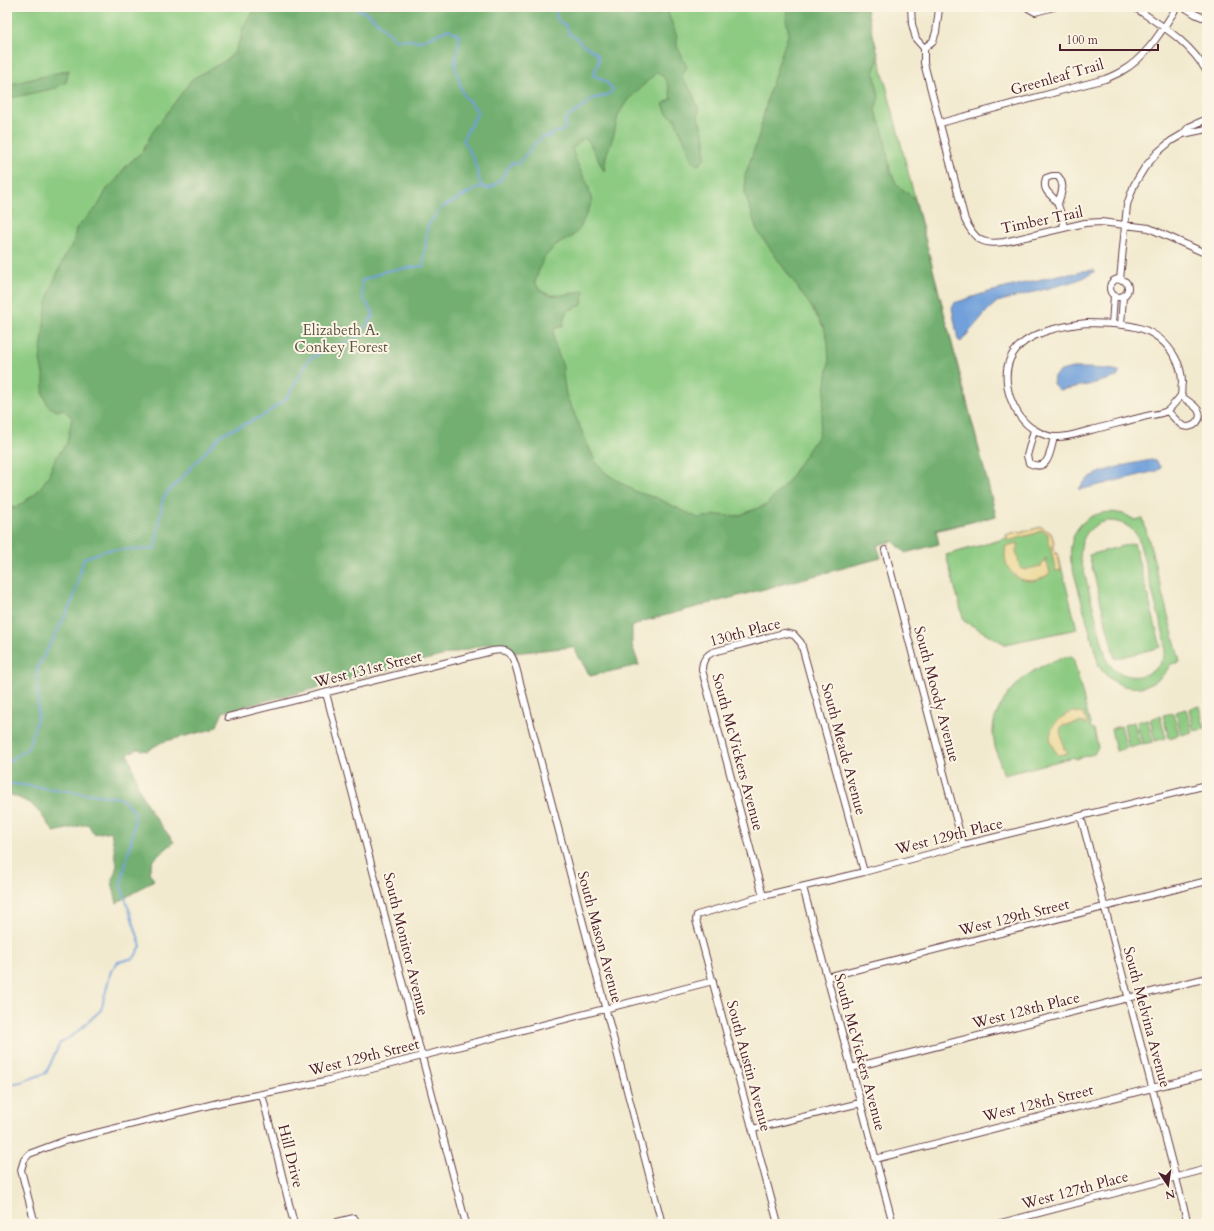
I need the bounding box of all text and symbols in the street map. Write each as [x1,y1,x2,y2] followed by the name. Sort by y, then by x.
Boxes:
[1060,26,1158,52] scale bar
[1066,32,1099,48] text: 100 m
[1008,54,1106,100] street label: Greenleaf Trail
[999,202,1085,238] street label: Timber Trail
[294,320,388,357] park label: Elizabeth A. Conkey Forest
[707,613,783,651] street label: 130th Place
[909,624,965,764] street label: South Moody Avenue
[311,646,424,692] street label: West 131st Street
[707,671,769,833] street label: South McVickers Avenue
[817,681,871,817] street label: South Meade Avenue
[892,813,1005,859] street label: West 129th Place
[573,869,627,1005] street label: South Mason Avenue
[379,870,434,1018] street label: South Monitor Avenue
[956,894,1072,941] street label: West 129th Street
[1119,944,1175,1090] street label: South Melvina Avenue
[829,971,891,1133] street label: South McVickers Avenue
[969,987,1082,1033] street label: West 128th Place
[722,998,776,1134] street label: South Austin Avenue
[306,1034,422,1081] street label: West 129th Street
[980,1080,1096,1127] street label: West 128th Street
[273,1122,309,1190] street label: Hill Drive
[1148,1165,1188,1205] north arrow
[1018,1166,1131,1214] street label: West 127th Place
[1163,1186,1176,1203] text: N

